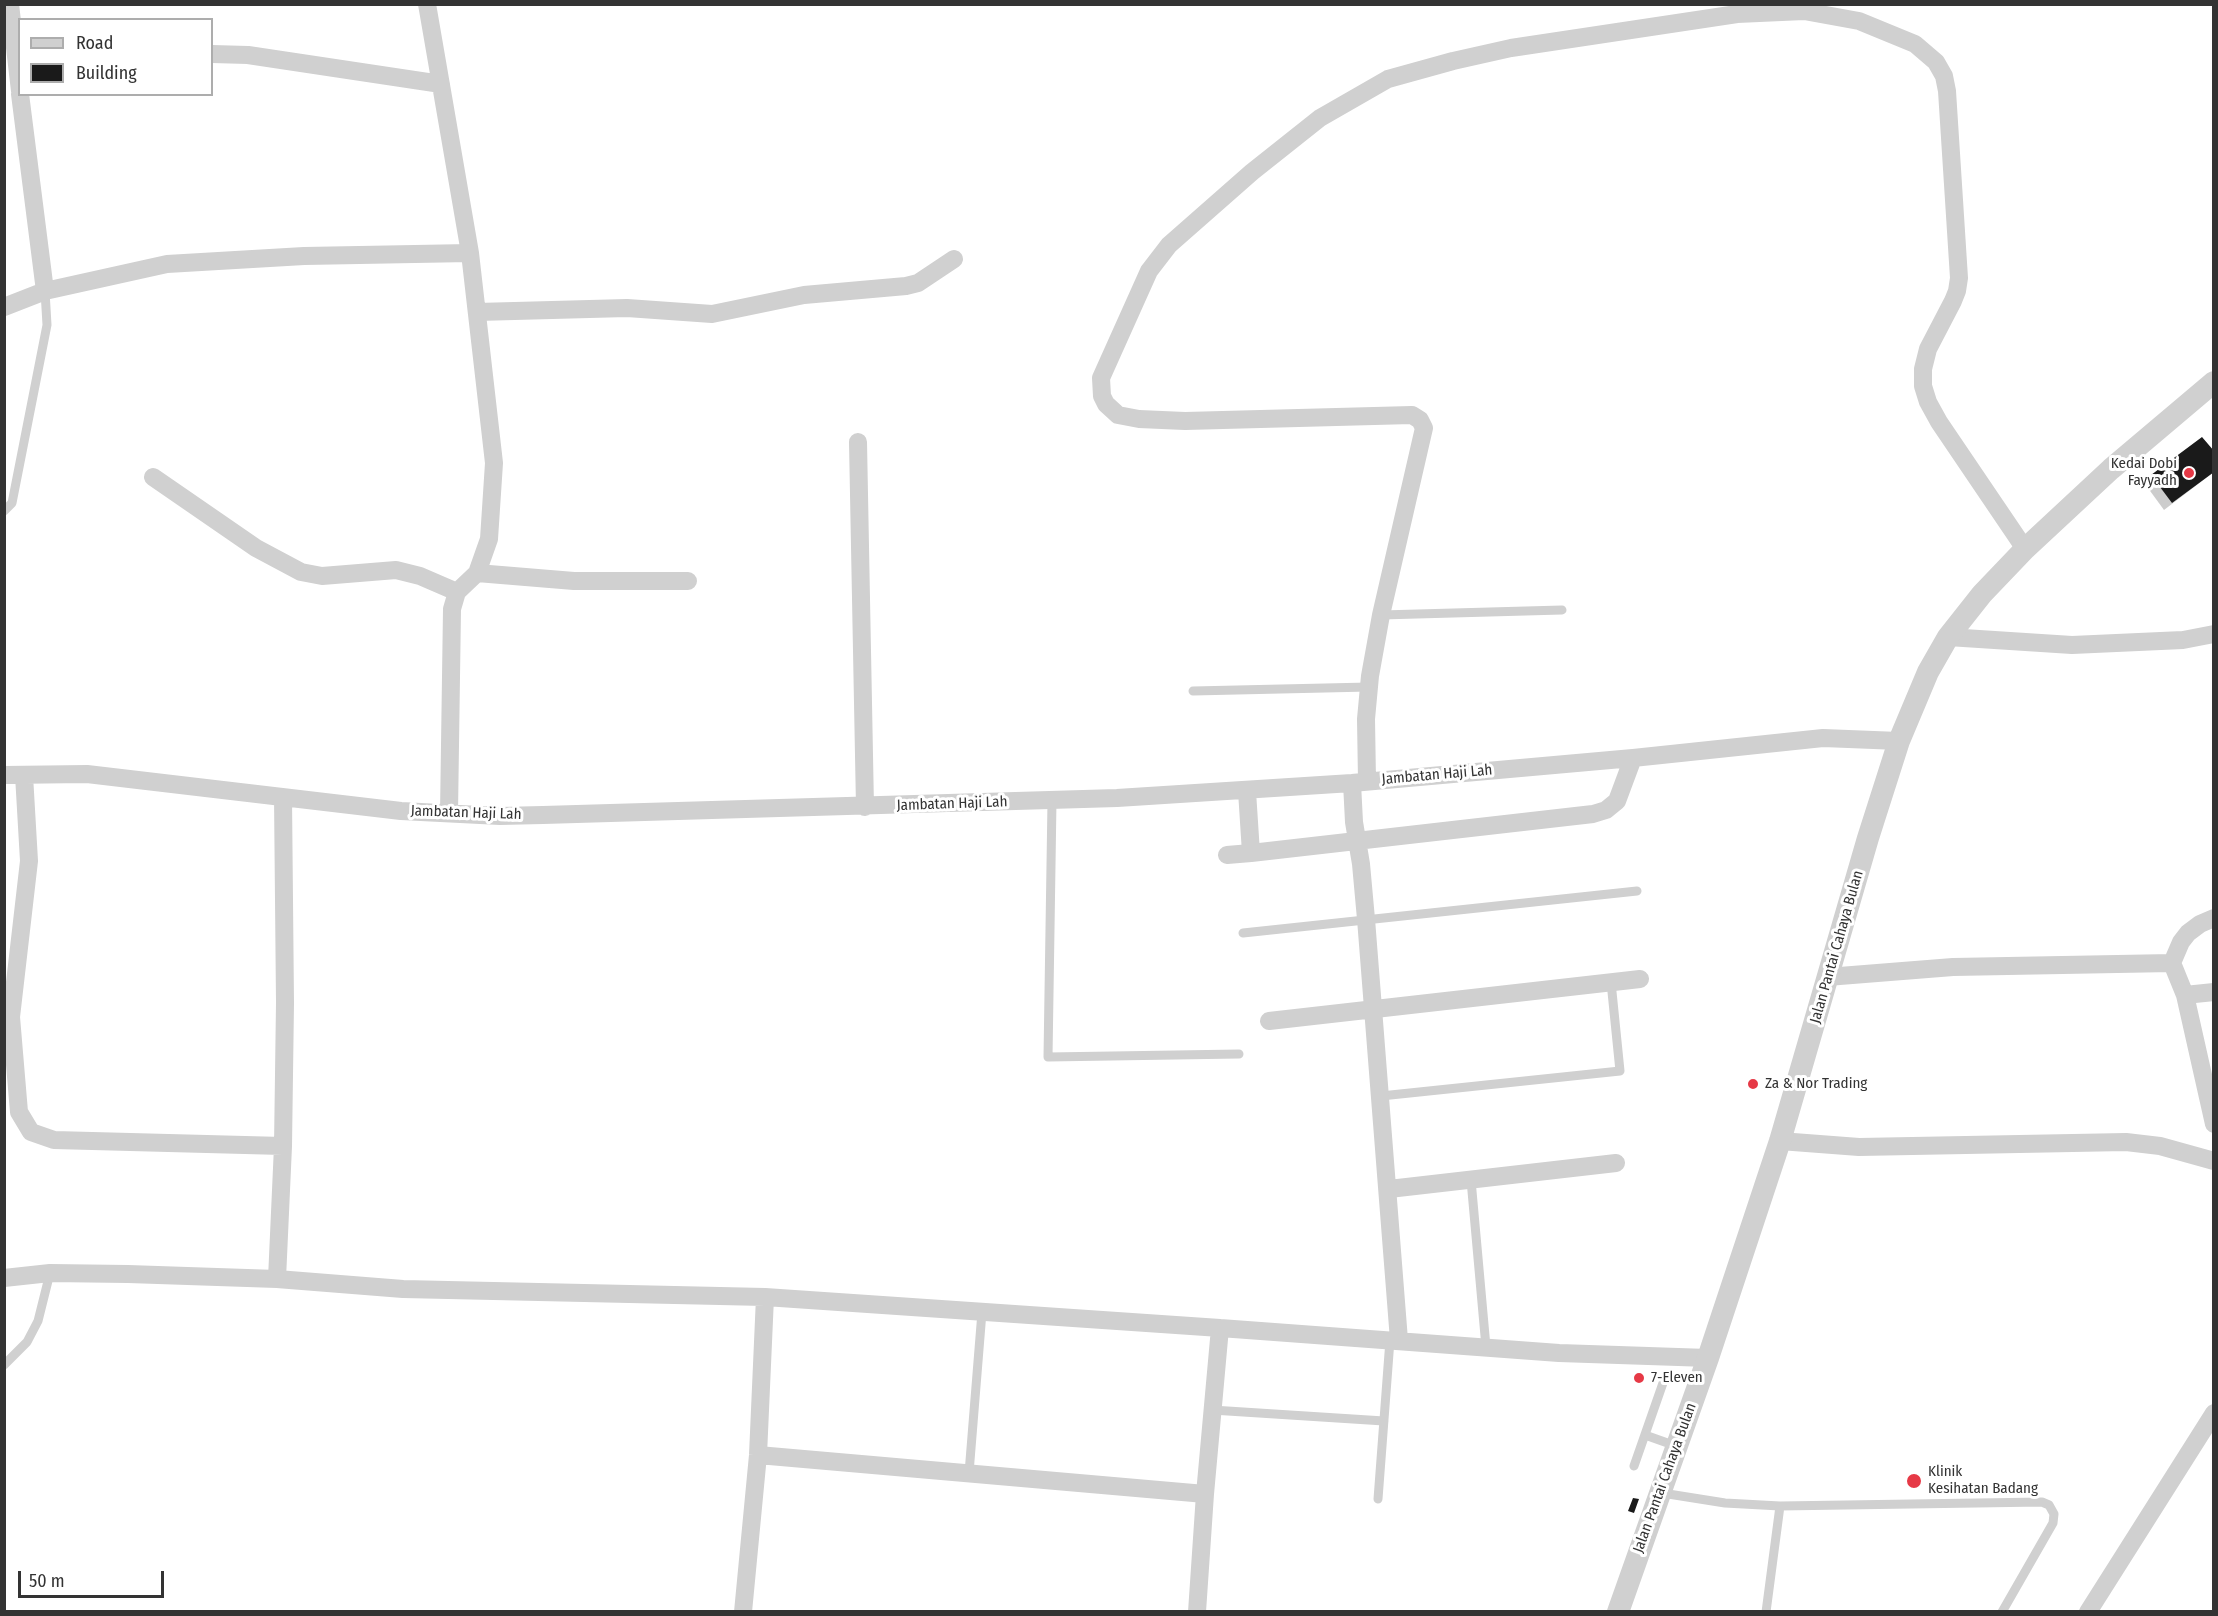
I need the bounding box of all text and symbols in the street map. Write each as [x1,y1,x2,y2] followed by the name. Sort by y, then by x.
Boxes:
[18,18,213,96] legend
[76,32,113,54] text: Road
[76,62,137,84] text: Building
[2111,455,2177,490] place label: Kedai Dobi Fayyadh
[2182,466,2196,480] marker: Kedai Dobi Fayyadh
[1381,761,1493,789] street label: Jambatan Haji Lah
[896,793,1008,815] street label: Jambatan Haji Lah
[410,802,522,824] street label: Jambatan Haji Lah
[1807,869,1867,1025] street label: Jalan Pantai Cahaya Bulan
[1765,1075,1867,1093] place label: Za & Nor Trading
[1746,1077,1760,1091] marker: Za & Nor Trading
[1651,1369,1703,1387] place label: 7-Eleven
[1632,1371,1646,1385] marker: 7-Eleven
[1630,1401,1700,1555] street label: Jalan Pantai Cahaya Bulan
[1928,1463,2038,1498] place label: Klinik Kesihatan Badang
[1905,1472,1923,1490] marker: Klinik Kesihatan Badang
[21,1559,166,1597] scale bar
[29,1570,65,1592] text: 50 m

